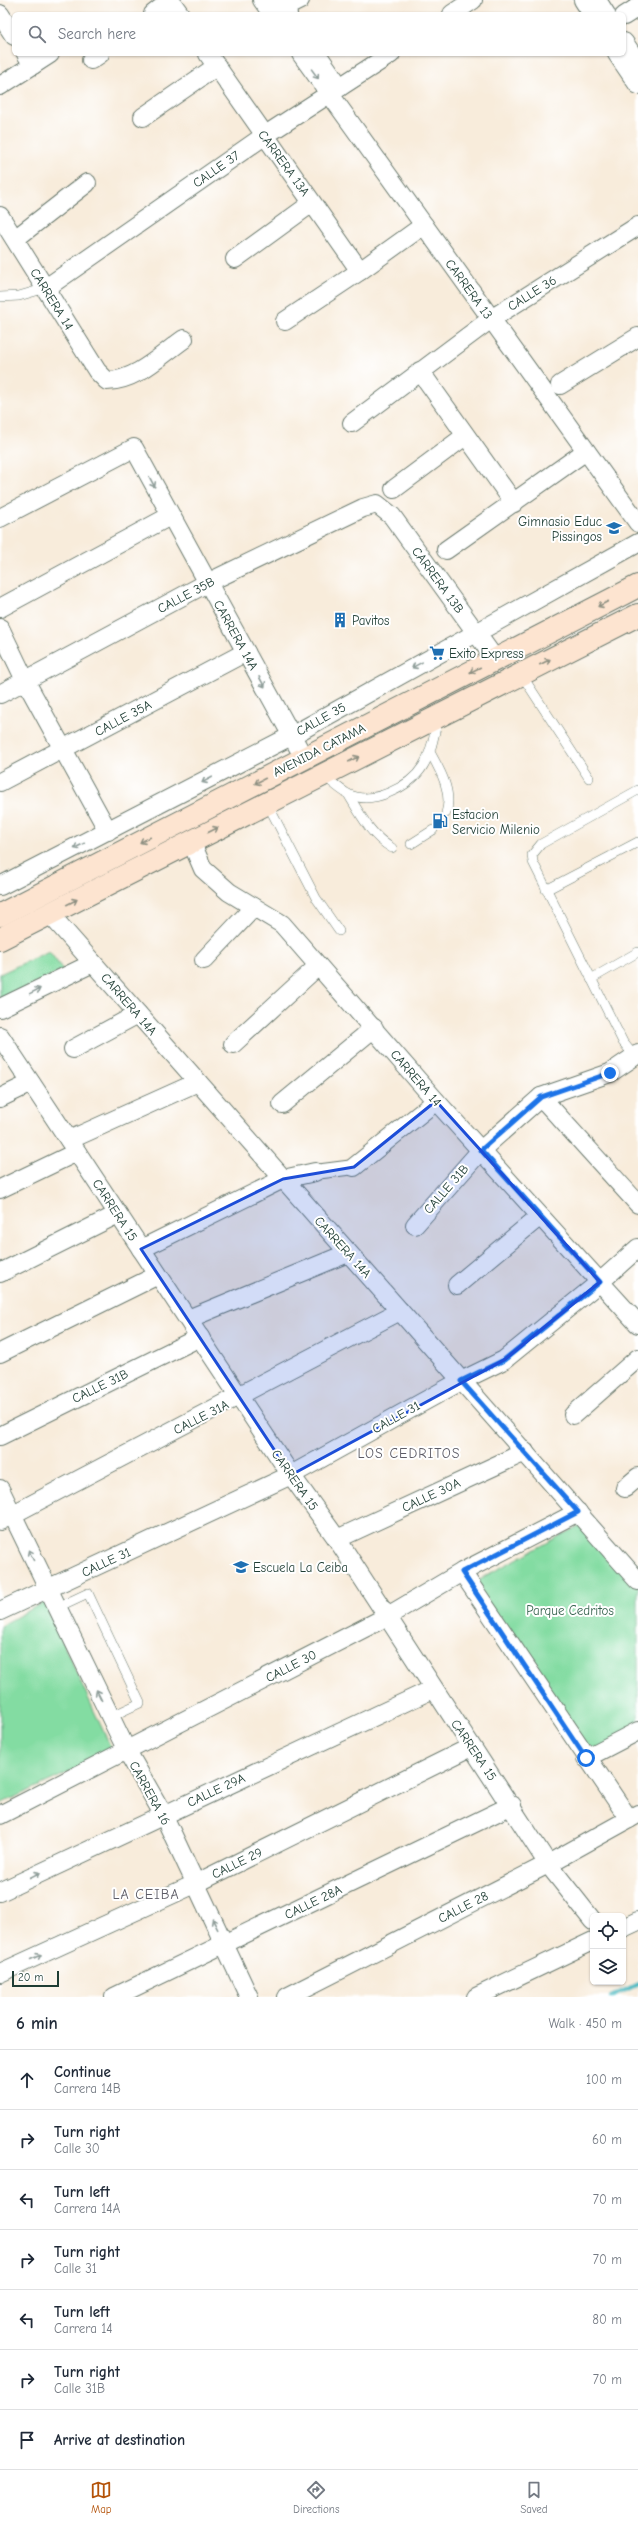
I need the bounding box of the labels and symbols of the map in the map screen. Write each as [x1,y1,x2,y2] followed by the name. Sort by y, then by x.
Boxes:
[311,69,320,80] one-way arrow
[255,127,313,199] street label: CARRERA 13A
[190,148,242,190] street label: CALLE 37
[442,256,496,322] street label: CARRERA 13
[27,265,77,333] street label: CARRERA 14
[505,272,559,314] street label: CALLE 36
[149,476,157,488] one-way arrow
[518,514,602,544] place label: Gimnasio Educ Pissingos
[605,519,623,537] school or university icon: Gimnasio Educ Pissingos
[409,544,467,616] street label: CARRERA 13B
[155,574,217,616] street label: CALLE 35B
[211,597,262,673] street label: CARRERA 14A
[597,601,609,608] one-way arrow
[331,611,349,629] building icon: Pavitos
[352,613,389,628] place label: Pavitos
[428,644,446,662] supermarket icon: Exito Express
[449,646,524,661] place label: Exito Express
[539,658,551,665] one-way arrow
[411,662,423,670] one-way arrow
[469,666,481,674] one-way arrow
[259,676,266,688] one-way arrow
[92,697,154,739] street label: CALLE 35A
[294,699,348,739] street label: CALLE 35
[270,720,368,780] street label: AVENIDA CATAMA
[348,755,360,762] one-way arrow
[201,776,213,784] one-way arrow
[254,777,266,785] one-way arrow
[452,807,540,837] place label: Estacion Servicio Milenio
[431,812,449,830] fuel station icon: Estacion Servicio Milenio
[207,826,219,833] one-way arrow
[139,837,151,845] one-way arrow
[73,843,85,850] one-way arrow
[66,898,78,905] one-way arrow
[98,970,160,1038] street label: CARRERA 14A
[29,987,41,994] one-way arrow
[387,1047,445,1109] street label: CARRERA 14
[601,1064,619,1082] route end
[420,1161,472,1217] street label: CALLE 31B
[89,1176,141,1244] street label: CARRERA 15
[312,1213,375,1281] street label: CARRERA 14A
[70,1366,130,1406] street label: CALLE 31B
[171,1396,232,1437] street label: CALLE 31A
[369,1398,423,1436] street label: CALLE 31
[358,1445,460,1462] district label: LOS CEDRITOS
[269,1447,321,1513] street label: CARRERA 15
[399,1475,463,1515] street label: CALLE 30A
[79,1544,133,1580] street label: CALLE 31
[27,1549,34,1561] one-way arrow
[232,1558,250,1576] school or university icon: Escuela La Ceiba
[253,1560,348,1575] place label: Escuela La Ceiba
[526,1603,614,1618] park label: Parque Cedritos
[263,1647,319,1685] street label: CALLE 30
[95,1690,102,1702] one-way arrow
[448,1716,500,1784] street label: CARRERA 15
[577,1749,595,1767] route start
[126,1758,174,1828] street label: CARRERA 16
[185,1770,248,1810] street label: CALLE 29A
[209,1844,265,1882] street label: CALLE 29
[29,1871,41,1878] one-way arrow
[282,1882,344,1922] street label: CALLE 28A
[112,1886,180,1903] district label: LA CEIBA
[435,1888,491,1926] street label: CALLE 28
[211,1918,218,1930] one-way arrow
[29,1953,41,1960] one-way arrow
[12,1969,59,1988] scale bar

